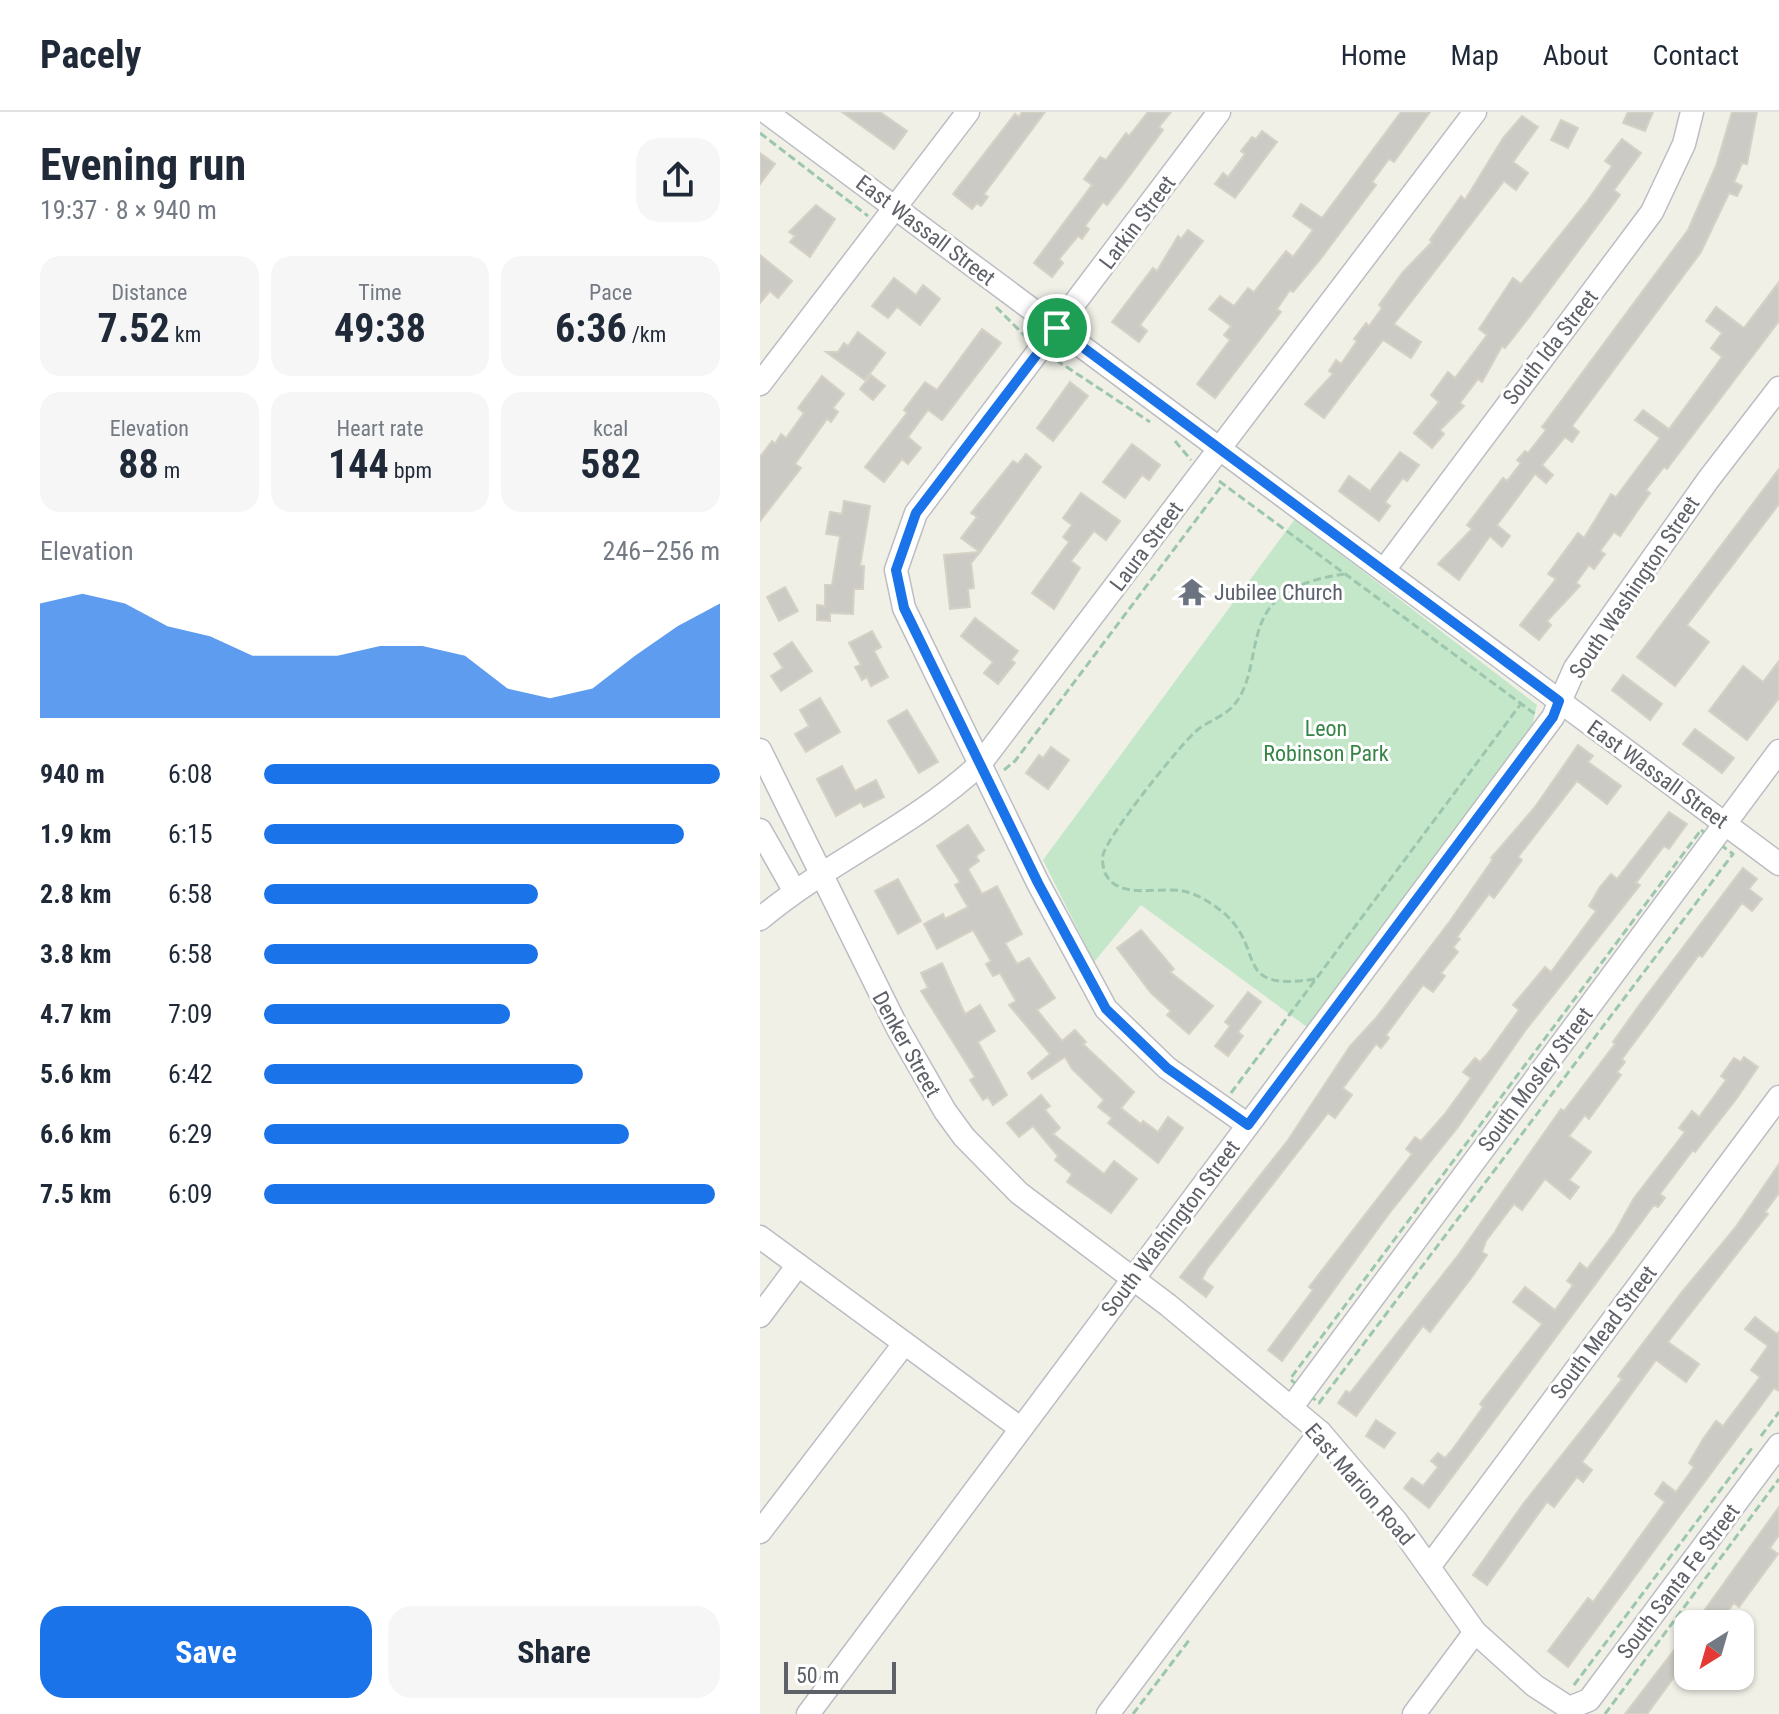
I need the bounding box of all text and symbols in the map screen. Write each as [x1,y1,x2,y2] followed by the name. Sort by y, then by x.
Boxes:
[40,33,141,77] text: Pacely
[1341,39,1406,72] text: Home
[1450,39,1499,72] text: Map
[1543,39,1609,72] text: About
[1653,39,1739,72] text: Contact
[636,138,720,222] button: share
[40,139,246,191] text: Evening run
[851,170,1000,291] street label: East Wassall Street
[1094,171,1180,274] street label: Larkin Street
[40,195,217,225] text: 19:37 · 8 × 940 m
[111,280,187,305] text: Distance
[358,280,402,305] text: Time
[589,280,632,305] text: Pace
[1498,285,1603,410] street label: South Ida Street
[1023,294,1091,362] pin
[97,305,170,352] text: 7.52
[334,305,426,352] text: 49:38
[555,305,627,352] text: 6:36
[1035,306,1079,350] icon: arrive
[170,322,201,347] text: km
[627,322,666,347] text: /km
[110,416,189,441] text: Elevation
[337,416,423,441] text: Heart rate
[593,416,628,441] text: kcal
[118,441,159,488] text: 88
[328,441,389,488] text: 144
[580,441,641,488] text: 582
[159,458,180,483] text: m
[389,458,432,483] text: bpm
[1564,492,1705,683] street label: South Washington Street
[1105,497,1188,596] street label: Laura Street
[40,536,134,566] text: Elevation
[603,536,720,566] text: 246–256 m
[1177,577,1207,607] temple icon: Jubilee Church
[1214,580,1343,605] place label: Jubilee Church
[1583,715,1733,834] street label: East Wassall Street
[1263,716,1389,766] park label: Leon Robinson Park
[40,759,105,789] text: 940 m
[168,759,213,789] text: 6:08
[40,819,112,849] text: 1.9 km
[168,819,213,849] text: 6:15
[40,879,112,909] text: 2.8 km
[168,879,213,909] text: 6:58
[40,939,112,969] text: 3.8 km
[168,939,213,969] text: 6:58
[867,987,946,1101] street label: Denker Street
[40,999,112,1029] text: 4.7 km
[168,999,213,1029] text: 7:09
[1473,1002,1598,1156] street label: South Mosley Street
[40,1059,112,1089] text: 5.6 km
[168,1059,213,1089] text: 6:42
[40,1119,112,1149] text: 6.6 km
[168,1119,213,1149] text: 6:29
[1096,1135,1245,1321] street label: South Washington Street
[40,1179,112,1209] text: 7.5 km
[168,1179,213,1209] text: 6:09
[1545,1261,1662,1404] street label: South Mead Street
[1300,1418,1419,1550] street label: East Marion Road
[1612,1499,1745,1664] street label: South Santa Fe Street
[40,1606,372,1698] button: Save
[388,1606,720,1698] button: Share
[1674,1610,1754,1690] north arrow
[1674,1610,1754,1690] map controls
[784,1658,896,1694] scale bar
[796,1663,839,1688] text: 50 m

